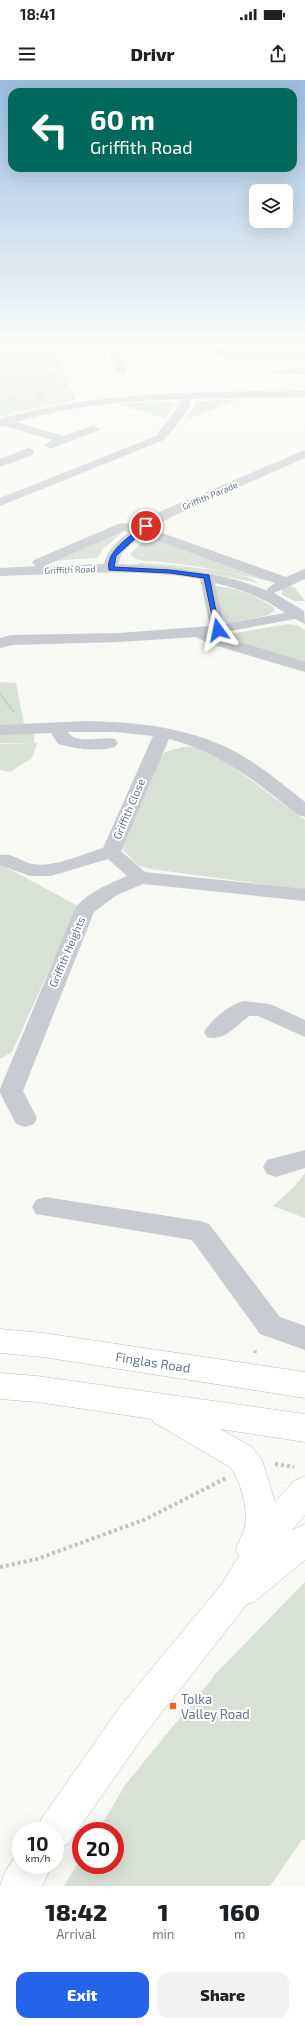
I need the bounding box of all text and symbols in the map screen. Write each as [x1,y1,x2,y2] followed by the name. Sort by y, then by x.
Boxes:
[20,5,56,23] text: 18:41
[16,43,38,65] icon: menu
[130,43,175,65] text: Drivr
[267,43,289,65] icon: share
[90,102,155,136] text: 60 m
[24,104,76,156] icon: left
[90,136,193,158] text: Griffith Road
[249,184,293,228] map controls
[249,184,293,228] button: layers
[180,479,239,512] street label: Griffith Parade
[129,509,163,543] pin
[135,515,157,537] icon: arrive
[44,563,96,576] street label: Griffith Road
[197,609,239,651] position arrow
[110,776,147,841] street label: Griffith Close
[46,914,87,989] street label: Griffith Heights
[114,1348,192,1376] street label: Finglas Road
[181,1691,250,1722] place label: Tolka Valley Road
[168,1701,178,1711] marker: Tolka Valley Road
[72,1822,124,1874] speed limit sign: 20
[27,1831,49,1855] text: 10
[26,1852,50,1864] text: km/h
[45,1897,107,1926] text: 18:42
[158,1897,169,1926] text: 1
[219,1897,260,1926] text: 160
[56,1926,96,1942] text: Arrival
[152,1926,174,1942] text: min
[234,1926,245,1942] text: m
[16,1972,149,2018] button: Exit
[157,1972,289,2018] button: Share

